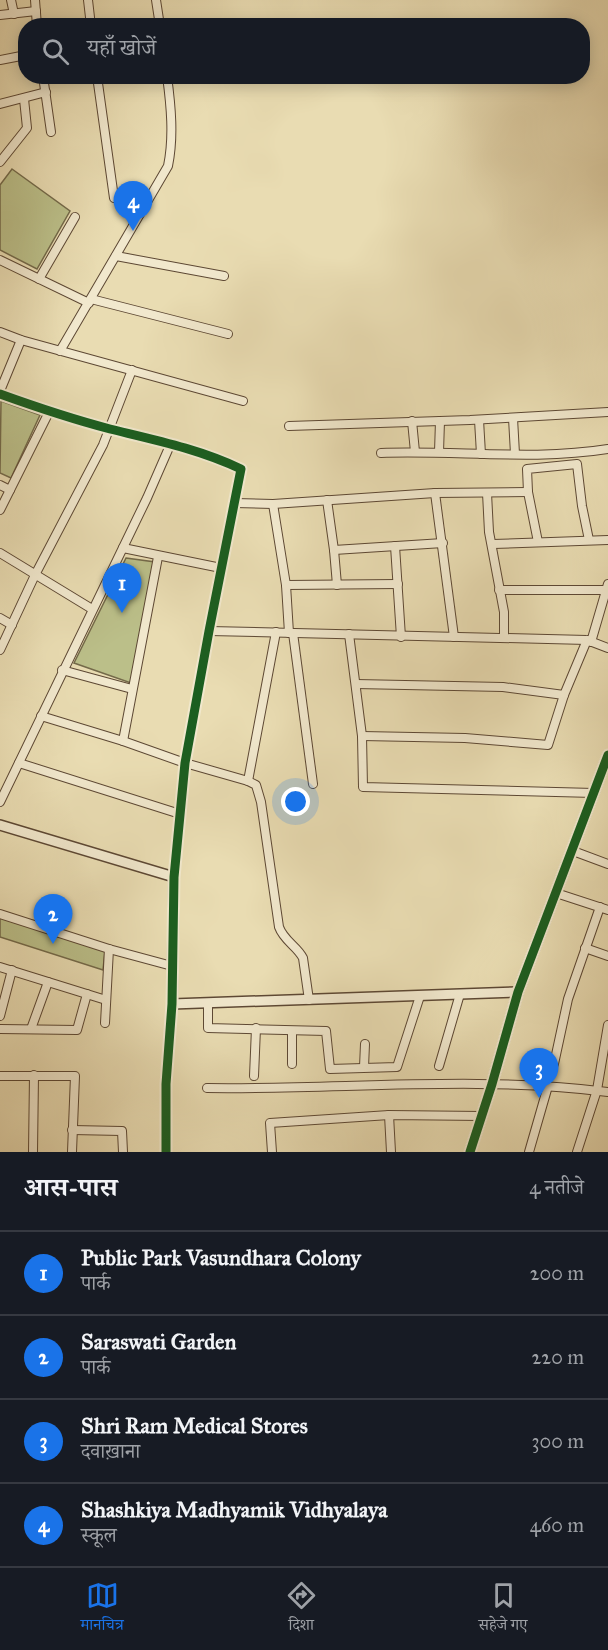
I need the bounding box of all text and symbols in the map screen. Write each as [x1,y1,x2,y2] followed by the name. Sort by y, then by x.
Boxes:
[18,18,590,84] search box
[87,34,156,61] text: यहाँ खोजें
[39,35,72,68] icon: search
[114,182,152,231] pin: 4
[102,564,142,613] pin: 1
[281,787,310,816] your location
[34,894,72,944] pin: 2
[520,1048,558,1098] pin: 3
[24,1171,117,1203] text: आस-पास
[529,1175,584,1199] text: 4 नतीजे
[81,1244,361,1271] text: Public Park Vasundhara Colony
[40,1261,47,1285] text: 1
[530,1261,584,1285] text: 200 m
[81,1271,110,1295] text: पार्क
[81,1328,236,1355] text: Saraswati Garden
[39,1345,48,1369] text: 2
[532,1345,584,1369] text: 220 m
[81,1355,110,1379] text: पार्क
[81,1412,308,1439] text: Shri Ram Medical Stores
[40,1429,48,1453] text: 3
[532,1429,584,1453] text: 300 m
[81,1439,140,1463] text: दवाख़ाना
[81,1496,388,1523] text: Shashkiya Madhyamik Vidhyalaya
[38,1513,49,1537] text: 4
[530,1513,584,1537] text: 460 m
[81,1523,117,1547] text: स्कूल
[80,1579,124,1640] tab: मानचित्र
[285,1579,318,1640] tab: दिशा
[479,1579,528,1640] tab: सहेजे गए

